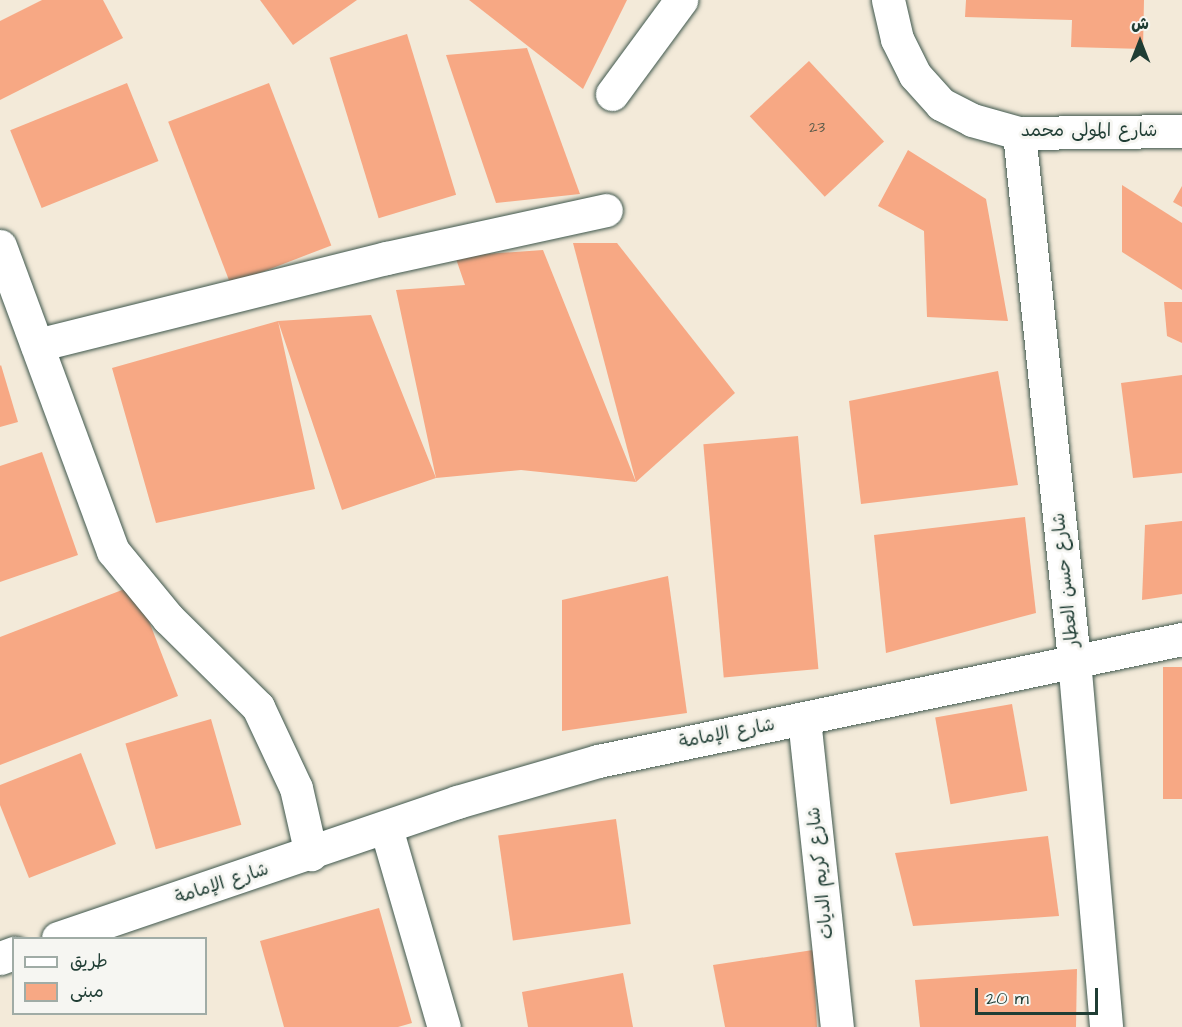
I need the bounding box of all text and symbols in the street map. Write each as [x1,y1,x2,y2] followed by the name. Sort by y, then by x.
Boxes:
[1110,12,1170,72] north arrow
[1131,13,1149,35] text: ش
[809,119,825,137] house number: 23
[1021,120,1157,142] street label: شارع المولى محمد
[1048,512,1084,648] street label: شارع حسن العطار
[677,714,777,754] street label: شارع الإمامة
[803,806,839,940] street label: شارع كريم الديات
[172,859,272,909] street label: شارع الإمامة
[12,937,207,1015] legend
[70,949,108,974] text: طريق
[978,976,1101,1014] scale bar
[70,979,104,1004] text: مبنى
[986,986,1029,1011] text: 20 m

